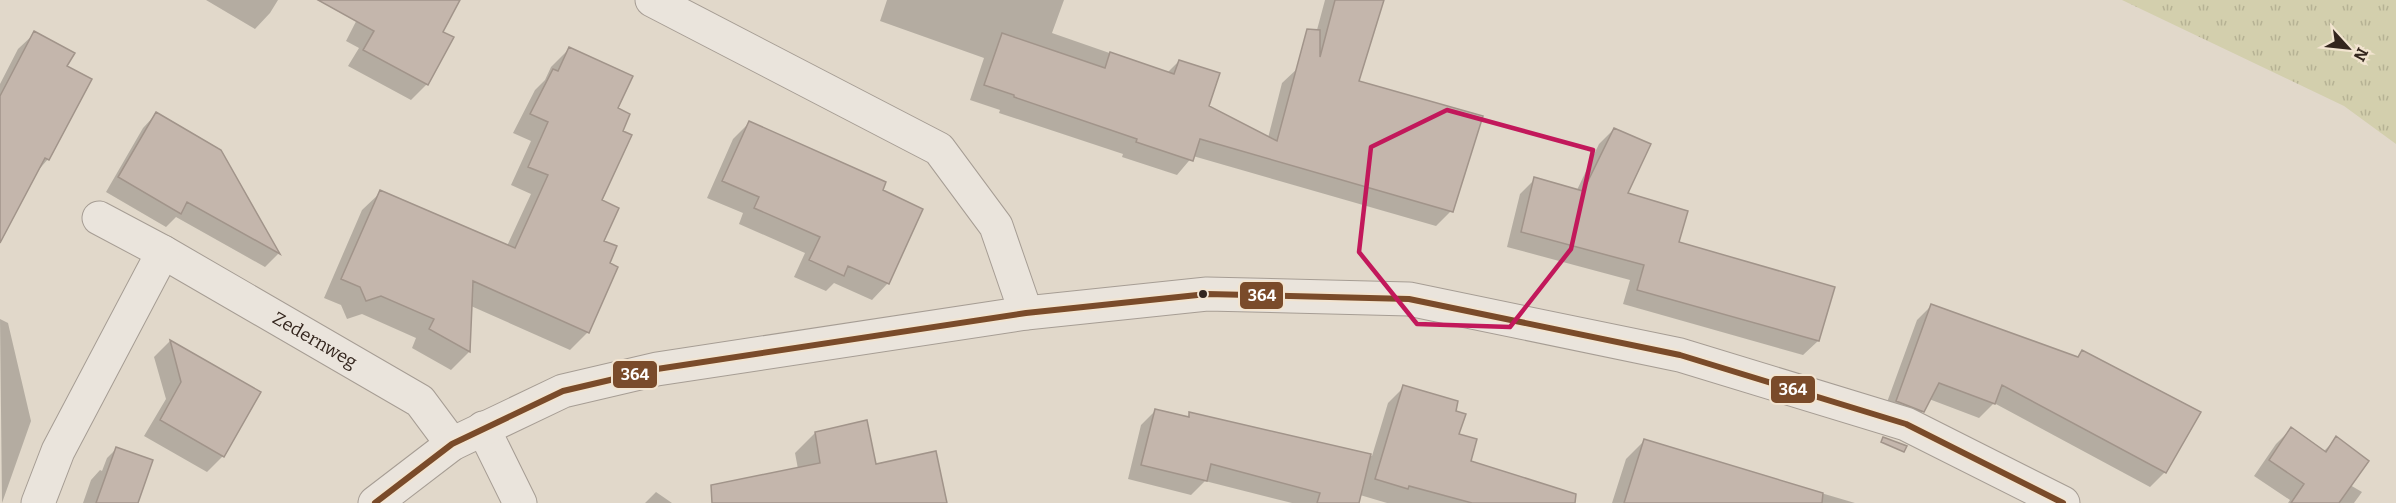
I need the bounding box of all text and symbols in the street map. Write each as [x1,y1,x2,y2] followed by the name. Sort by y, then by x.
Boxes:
[2318,18,2378,78] north arrow
[2350,45,2372,64] text: N
[1239,281,1284,310] line badge: 364
[1248,286,1277,305] text: 364
[1197,288,1209,300] unlabelled marker
[269,307,361,373] street label: Zedernweg
[612,360,658,389] line badge: 364
[621,365,650,384] text: 364
[1770,375,1816,404] line badge: 364
[1779,380,1808,399] text: 364

